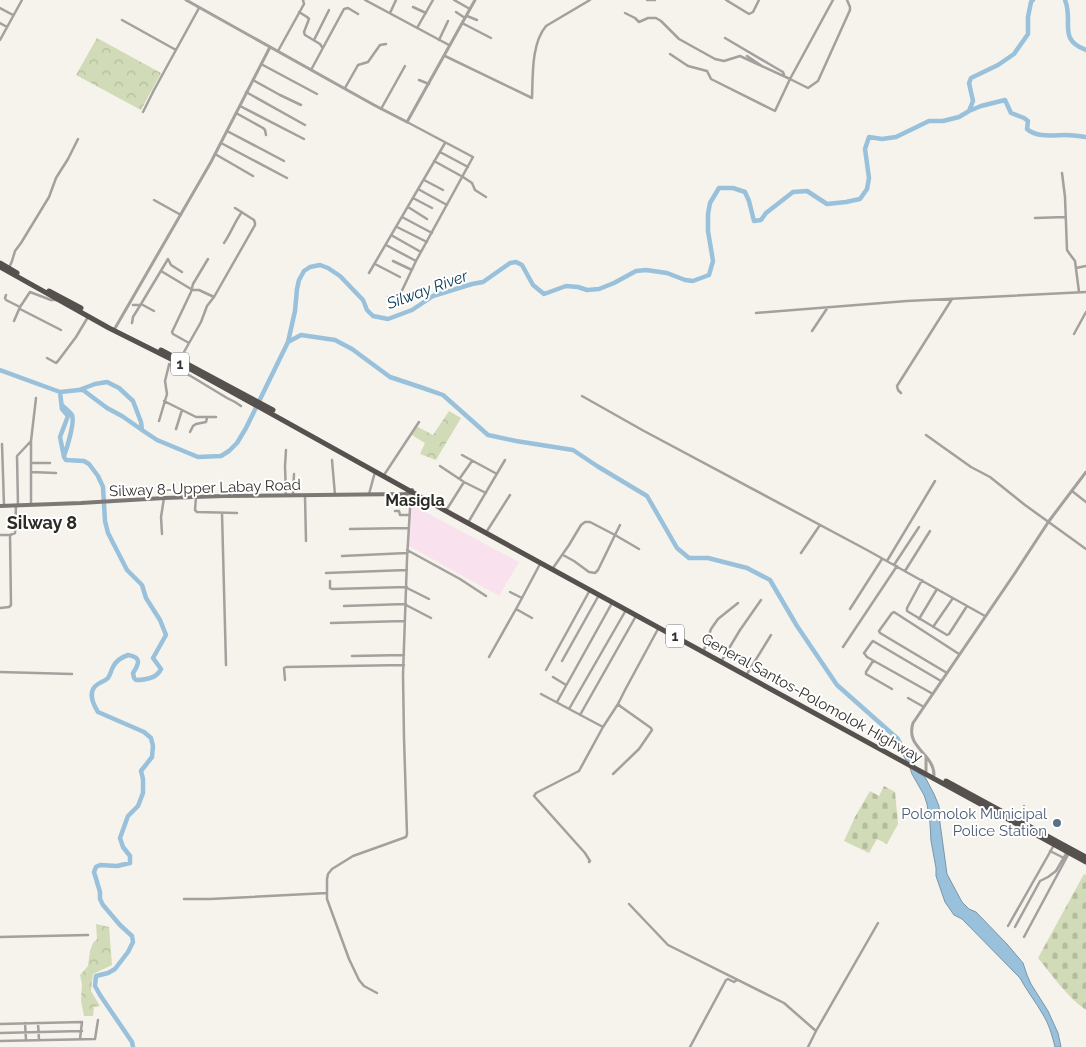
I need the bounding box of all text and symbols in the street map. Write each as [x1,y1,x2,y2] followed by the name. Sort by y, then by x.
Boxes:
[383,266,471,313] water label: Silway River
[171,352,189,376] road number: 1
[109,476,301,500] street label: Silway 8-Upper Labay Road
[385,491,445,510] district label: Masigla
[7,512,77,533] district label: Silway 8
[666,624,684,648] road number: 1
[698,629,926,767] street label: General Santos-Polomolok Highway
[901,805,1048,840] place label: Polomolok Municipal Police Station
[1051,817,1063,829] marker: Polomolok Municipal Police Station

